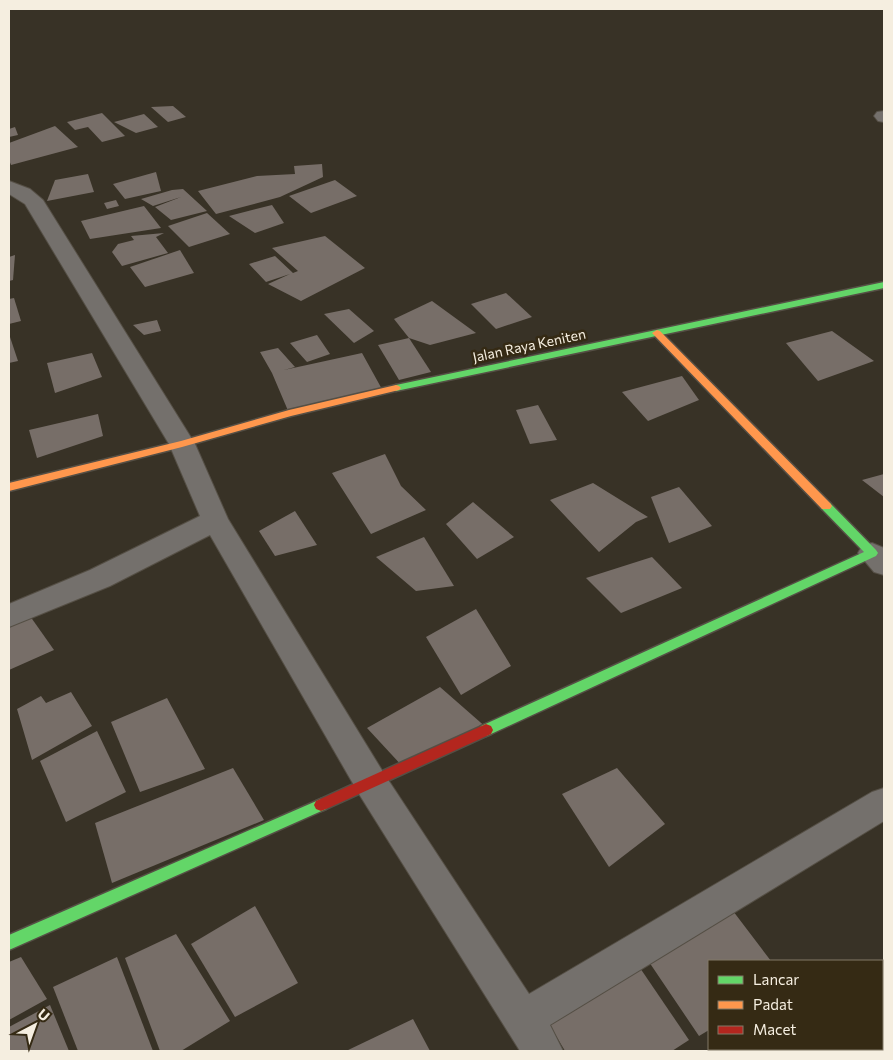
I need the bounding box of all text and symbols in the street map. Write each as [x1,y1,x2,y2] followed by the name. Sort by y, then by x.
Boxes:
[471,325,587,365] street label: Jalan Raya Keniten
[708,960,883,1050] legend
[753,970,799,988] text: Lancar
[753,995,793,1013] text: Padat
[10,1000,60,1050] north arrow
[34,1005,53,1025] text: U
[753,1020,796,1038] text: Macet

